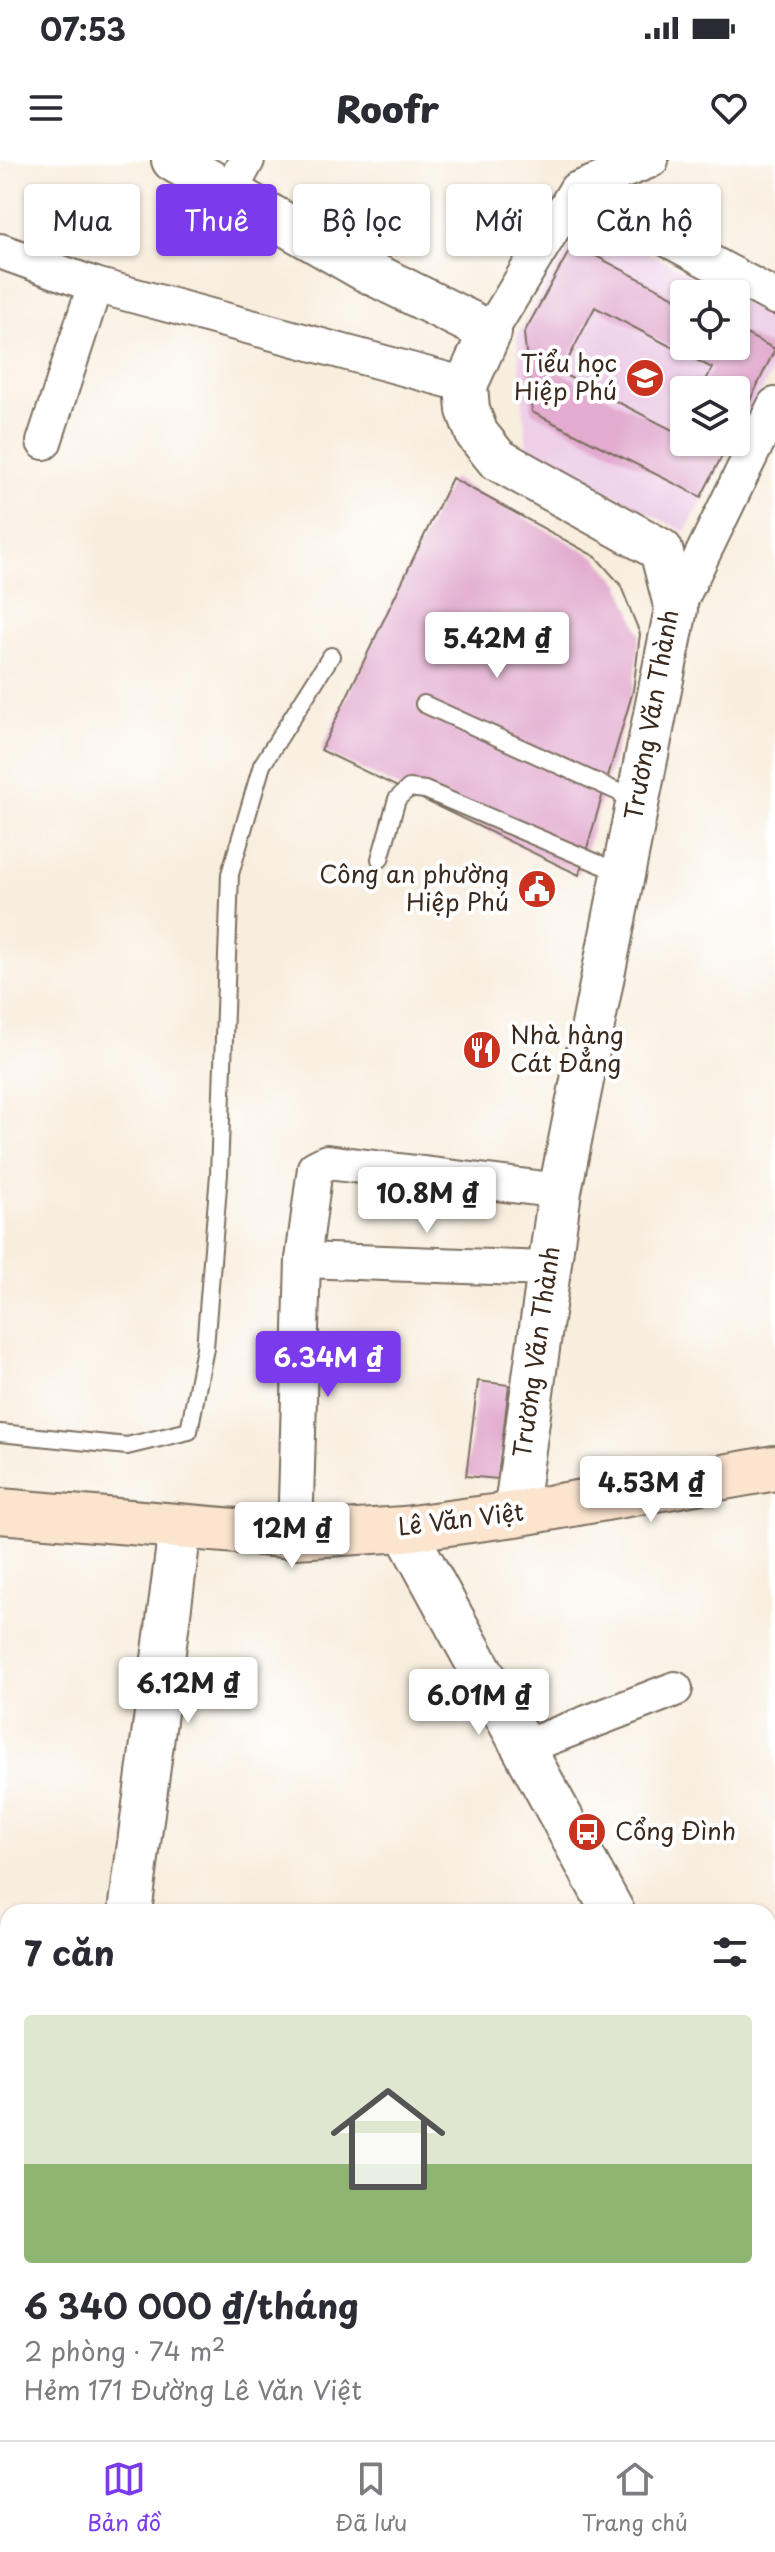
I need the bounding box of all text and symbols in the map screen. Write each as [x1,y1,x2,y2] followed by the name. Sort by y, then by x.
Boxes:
[40,6,126,51] text: 07:53
[336,81,439,135] text: Roofr
[24,86,68,130] icon: menu
[707,86,751,130] icon: heart
[24,184,140,256] chip: Mua
[156,184,277,256] chip: Thuê
[293,184,430,256] chip: Bộ lọc
[446,184,552,256] chip: Mới
[568,184,721,256] chip: Căn hộ
[670,280,750,456] map controls
[670,280,750,360] button: locate
[514,344,617,408] place label: Tiểu học Hiệp Phú
[624,357,666,399] school or university icon: Tiểu học Hiệp Phú
[670,376,750,456] button: layers
[614,607,686,823] street label: Trương Văn Thành
[423,612,571,680] pin: 5.42M ₫
[443,618,551,657] text: 5.42M ₫
[319,855,509,919] place label: Công an phường Hiệp Phú
[516,868,558,910] public building icon: Công an phường Hiệp Phú
[510,1016,624,1080] place label: Nhà hàng Cát Đẳng
[461,1029,503,1071] restaurant icon: Nhà hàng Cát Đẳng
[353,1167,501,1235] pin: 10.8M ₫
[376,1173,478,1212] text: 10.8M ₫
[502,1244,568,1460] street label: Trương Văn Thành
[254,1331,402,1399] pin: 6.34M ₫
[274,1337,382,1376] text: 6.34M ₫
[577,1456,725,1524] pin: 4.53M ₫
[598,1462,704,1501] text: 4.53M ₫
[396,1492,526,1544] street label: Lê Văn Việt
[236,1502,348,1570] pin: 12M ₫
[253,1508,331,1547] text: 12M ₫
[114,1657,262,1725] pin: 6.12M ₫
[137,1663,239,1702] text: 6.12M ₫
[405,1669,553,1737] pin: 6.01M ₫
[427,1675,531,1714] text: 6.01M ₫
[566,1811,608,1853] bus stop icon: Cổng Đình
[615,1812,736,1848] place label: Cổng Đình
[24,1926,115,1978] text: 7 căn
[708,1930,752,1974] icon: filters
[316,2067,460,2211] icon: home
[24,2279,359,2331] text: 6 340 000 ₫/tháng
[24,2331,225,2370] text: 2 phòng · 74 m²
[24,2370,362,2409] text: Hẻm 171 Đường Lê Văn Việt
[87,2457,161,2538] tab: Bản đồ
[335,2457,407,2538] tab: Đã lưu
[582,2457,688,2538] tab: Trang chủ

